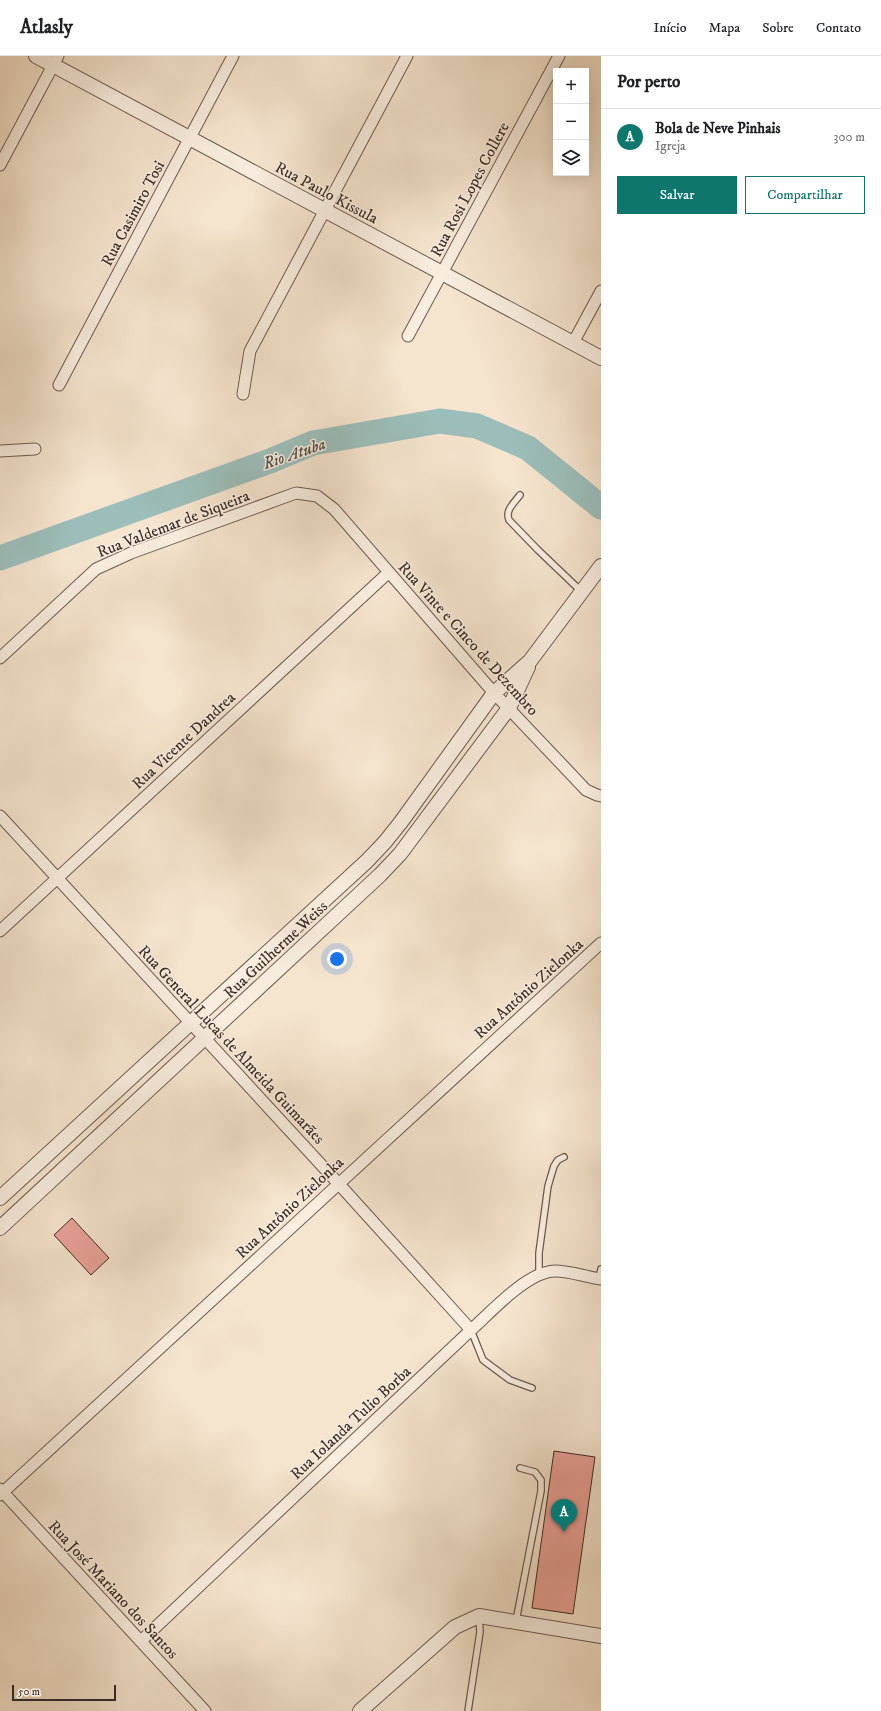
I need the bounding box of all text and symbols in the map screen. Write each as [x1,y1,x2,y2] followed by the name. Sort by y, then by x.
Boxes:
[20,16,73,39] text: Atlasly
[653,19,687,37] text: Início
[709,19,740,37] text: Mapa
[762,19,794,37] text: Sobre
[816,19,861,37] text: Contato
[553,68,589,176] map controls
[553,68,589,104] button: +
[617,71,680,93] text: Por perto
[553,104,589,140] button: −
[426,118,514,260] street label: Rua Rosi Lopes Collere
[655,119,781,138] text: Bola de Neve Pinhais
[626,129,634,145] text: A
[834,129,865,145] text: 300 m
[655,138,686,154] text: Igreja
[553,140,589,176] button: layers
[97,157,169,270] street label: Rua Casimiro Tosi
[272,157,382,229] street label: Rua Paulo Kissula
[617,176,737,214] button: Salvar
[745,176,865,214] button: Compartilhar
[259,433,329,475] water label: Rio Atuba
[94,486,253,562] street label: Rua Valdemar de Siqueira
[394,557,543,720] street label: Rua Vinte e Cinco de Dezembro
[128,688,240,794] street label: Rua Vicente Dandrea
[220,896,332,1003] street label: Rua Guilherme Weiss
[470,934,588,1043] street label: Rua Antônio Zielonka
[134,941,329,1148] street label: Rua General Lucas de Almeida Guimarães
[327,949,347,969] your location
[232,1152,348,1263] street label: Rua Antônio Zielonka
[286,1362,415,1484] street label: Rua Iolanda Tulio Borba
[551,1499,577,1532] pin: A
[44,1516,183,1663] street label: Rua José Mariano dos Santos
[12,1683,116,1702] scale bar
[18,1685,40,1699] text: 50 m

